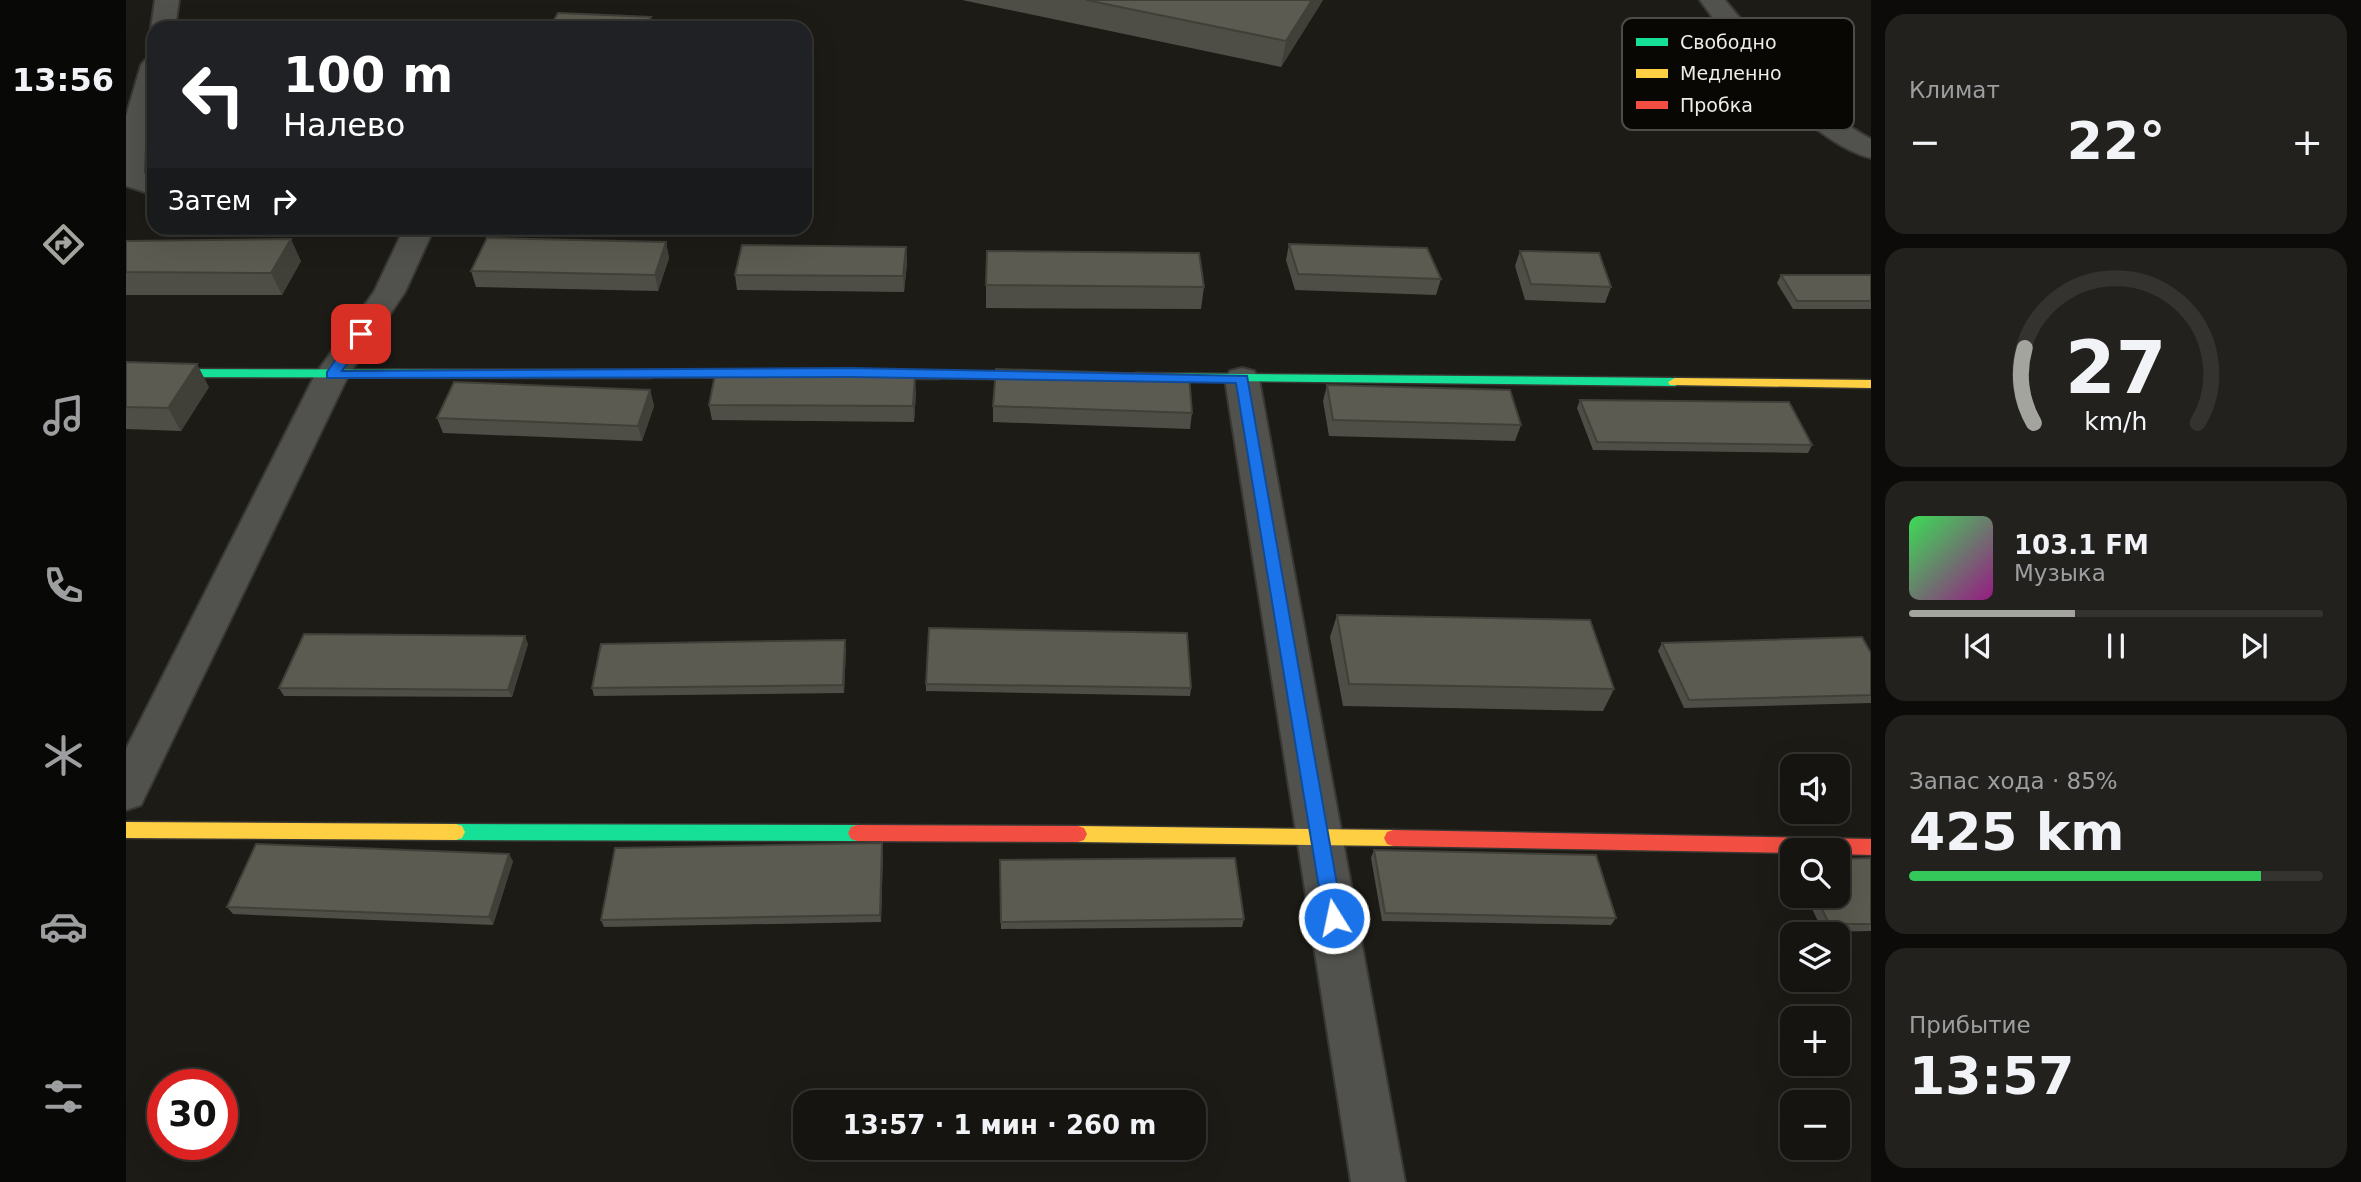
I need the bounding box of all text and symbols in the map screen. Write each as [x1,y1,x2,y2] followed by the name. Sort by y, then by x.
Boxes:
[1622,18,1854,130] legend
[1680,31,1777,53] text: Свободно
[283,47,453,104] text: 100 m
[168,49,259,140] icon: left
[12,61,114,99] text: 13:56
[1680,62,1782,84] text: Медленно
[1909,77,2000,103] text: Климат
[1680,94,1753,116] text: Пробка
[283,106,405,144] text: Налево
[2067,111,2165,171] text: 22°
[1909,120,1941,164] text: −
[2291,120,2323,164] text: +
[265,182,303,220] icon: right
[168,186,251,216] text: Затем
[39,220,88,269] icon: directions
[331,304,391,364] pin
[342,315,380,353] icon: arrive
[2065,326,2167,411] text: 27
[39,391,88,440] icon: music
[2084,407,2148,436] text: km/h
[2014,530,2149,560] text: 103.1 FM
[2014,560,2106,586] text: Музыка
[39,561,88,610] icon: phone
[1959,627,1997,665] icon: previous
[2097,627,2135,665] icon: pause
[2235,627,2273,665] icon: next
[39,731,88,780] icon: climate
[1780,754,1850,1160] map controls
[1780,754,1850,824] button: sound
[1909,768,2118,794] text: Запас хода · 85%
[1909,802,2124,862] text: 425 km
[1780,838,1850,908] button: search
[1297,881,1371,955] position arrow
[39,902,88,951] icon: car
[1780,922,1850,992] button: layers
[1780,1006,1850,1076] button: +
[1909,1012,2031,1038] text: Прибытие
[1909,1046,2075,1106] text: 13:57
[147,1069,238,1160] speed limit sign: 30
[39,1072,88,1121] icon: filters
[1780,1090,1850,1160] button: −
[843,1110,1156,1140] text: 13:57 · 1 мин · 260 m

